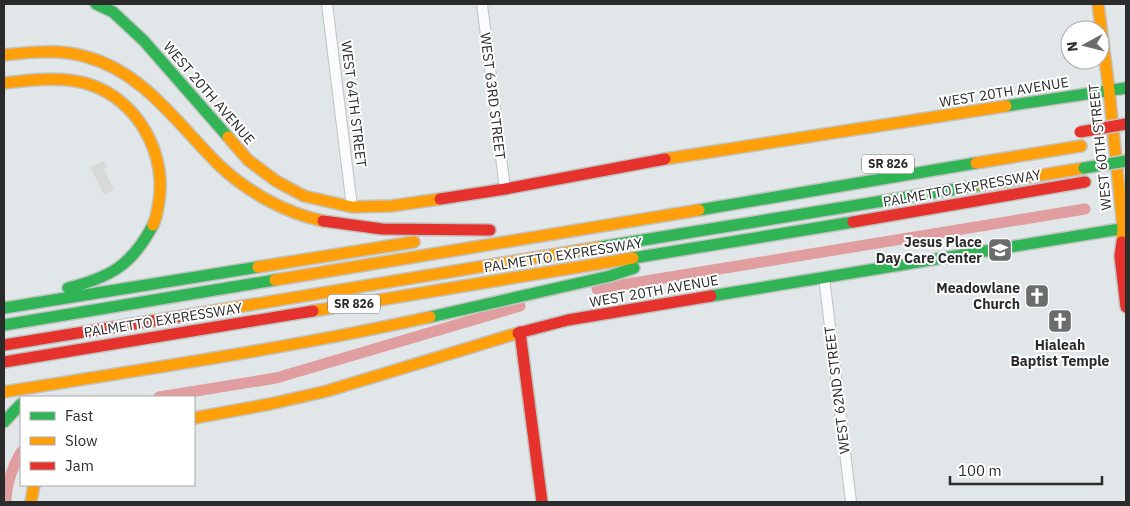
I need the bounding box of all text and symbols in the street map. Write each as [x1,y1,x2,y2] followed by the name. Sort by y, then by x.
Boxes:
[1060,20,1110,70] north arrow
[476,32,510,160] street label: WEST 63RD STREET
[159,38,259,148] street label: WEST 20TH AVENUE
[337,40,371,168] street label: WEST 64TH STREET
[1063,40,1082,53] text: N
[938,73,1070,111] street label: WEST 20TH AVENUE
[1084,83,1116,211] street label: WEST 60TH STREET
[862,154,914,173] road number: SR 826
[882,165,1043,211] street label: PALMETTO EXPRESSWAY
[483,233,644,276] street label: PALMETTO EXPRESSWAY
[876,233,982,267] place label: Jesus Place Day Care Center
[987,237,1013,263] school or university icon: Jesus Place Day Care Center
[588,271,720,311] street label: WEST 20TH AVENUE
[936,279,1020,313] place label: Meadowlane Church
[1024,283,1050,309] church icon: Meadowlane Church
[328,294,380,314] road number: SR 826
[83,298,244,341] street label: PALMETTO EXPRESSWAY
[1047,308,1073,334] church icon: Hialeah Baptist Temple
[820,325,854,455] street label: WEST 62ND STREET
[1011,336,1110,370] place label: Hialeah Baptist Temple
[20,396,195,486] legend
[65,406,93,425] text: Fast
[65,431,98,450] text: Slow
[950,454,1102,486] scale bar
[65,456,94,475] text: Jam
[958,461,1002,480] text: 100 m

